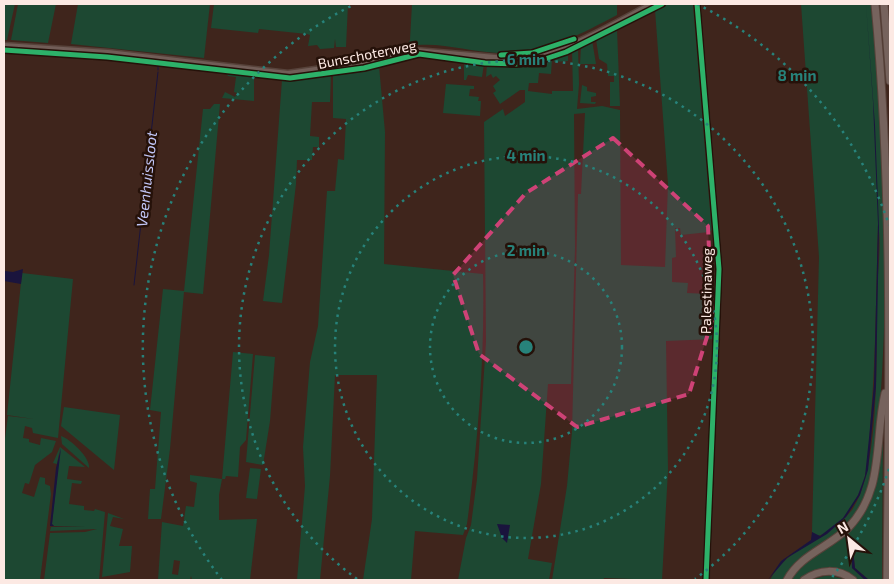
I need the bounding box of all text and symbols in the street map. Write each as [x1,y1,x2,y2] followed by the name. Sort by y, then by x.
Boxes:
[316,36,418,72] street label: Bunschoterweg
[507,50,545,68] text: 6 min
[778,66,816,84] text: 8 min
[132,130,160,228] water label: Veenhuissloot
[506,146,546,164] text: 4 min
[507,241,545,259] text: 2 min
[697,248,715,334] street label: Palestinaweg
[517,338,535,356] centre of rings
[824,514,874,564] north arrow
[834,517,851,537] text: N

